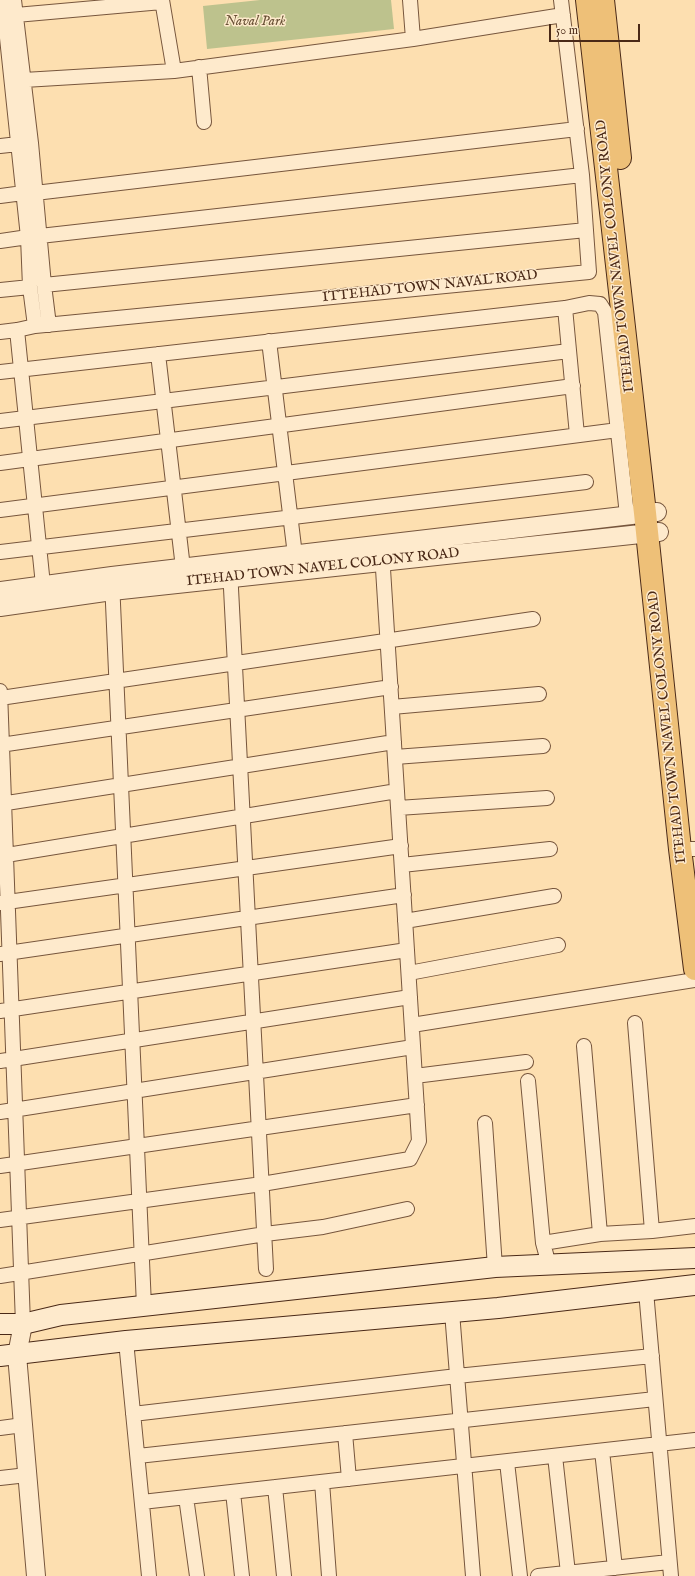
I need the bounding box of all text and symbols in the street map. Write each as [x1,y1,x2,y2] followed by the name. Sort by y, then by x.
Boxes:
[225,14,285,30] park label: Naval Park
[551,16,642,42] scale bar
[556,23,578,38] text: 50 m
[593,119,639,393] street label: ITEHAD TOWN NAVEL COLONY ROAD
[322,267,538,307] street label: ITTEHAD TOWN NAVAL ROAD
[186,545,460,591] street label: ITEHAD TOWN NAVEL COLONY ROAD
[645,590,691,864] street label: ITEHAD TOWN NAVEL COLONY ROAD

